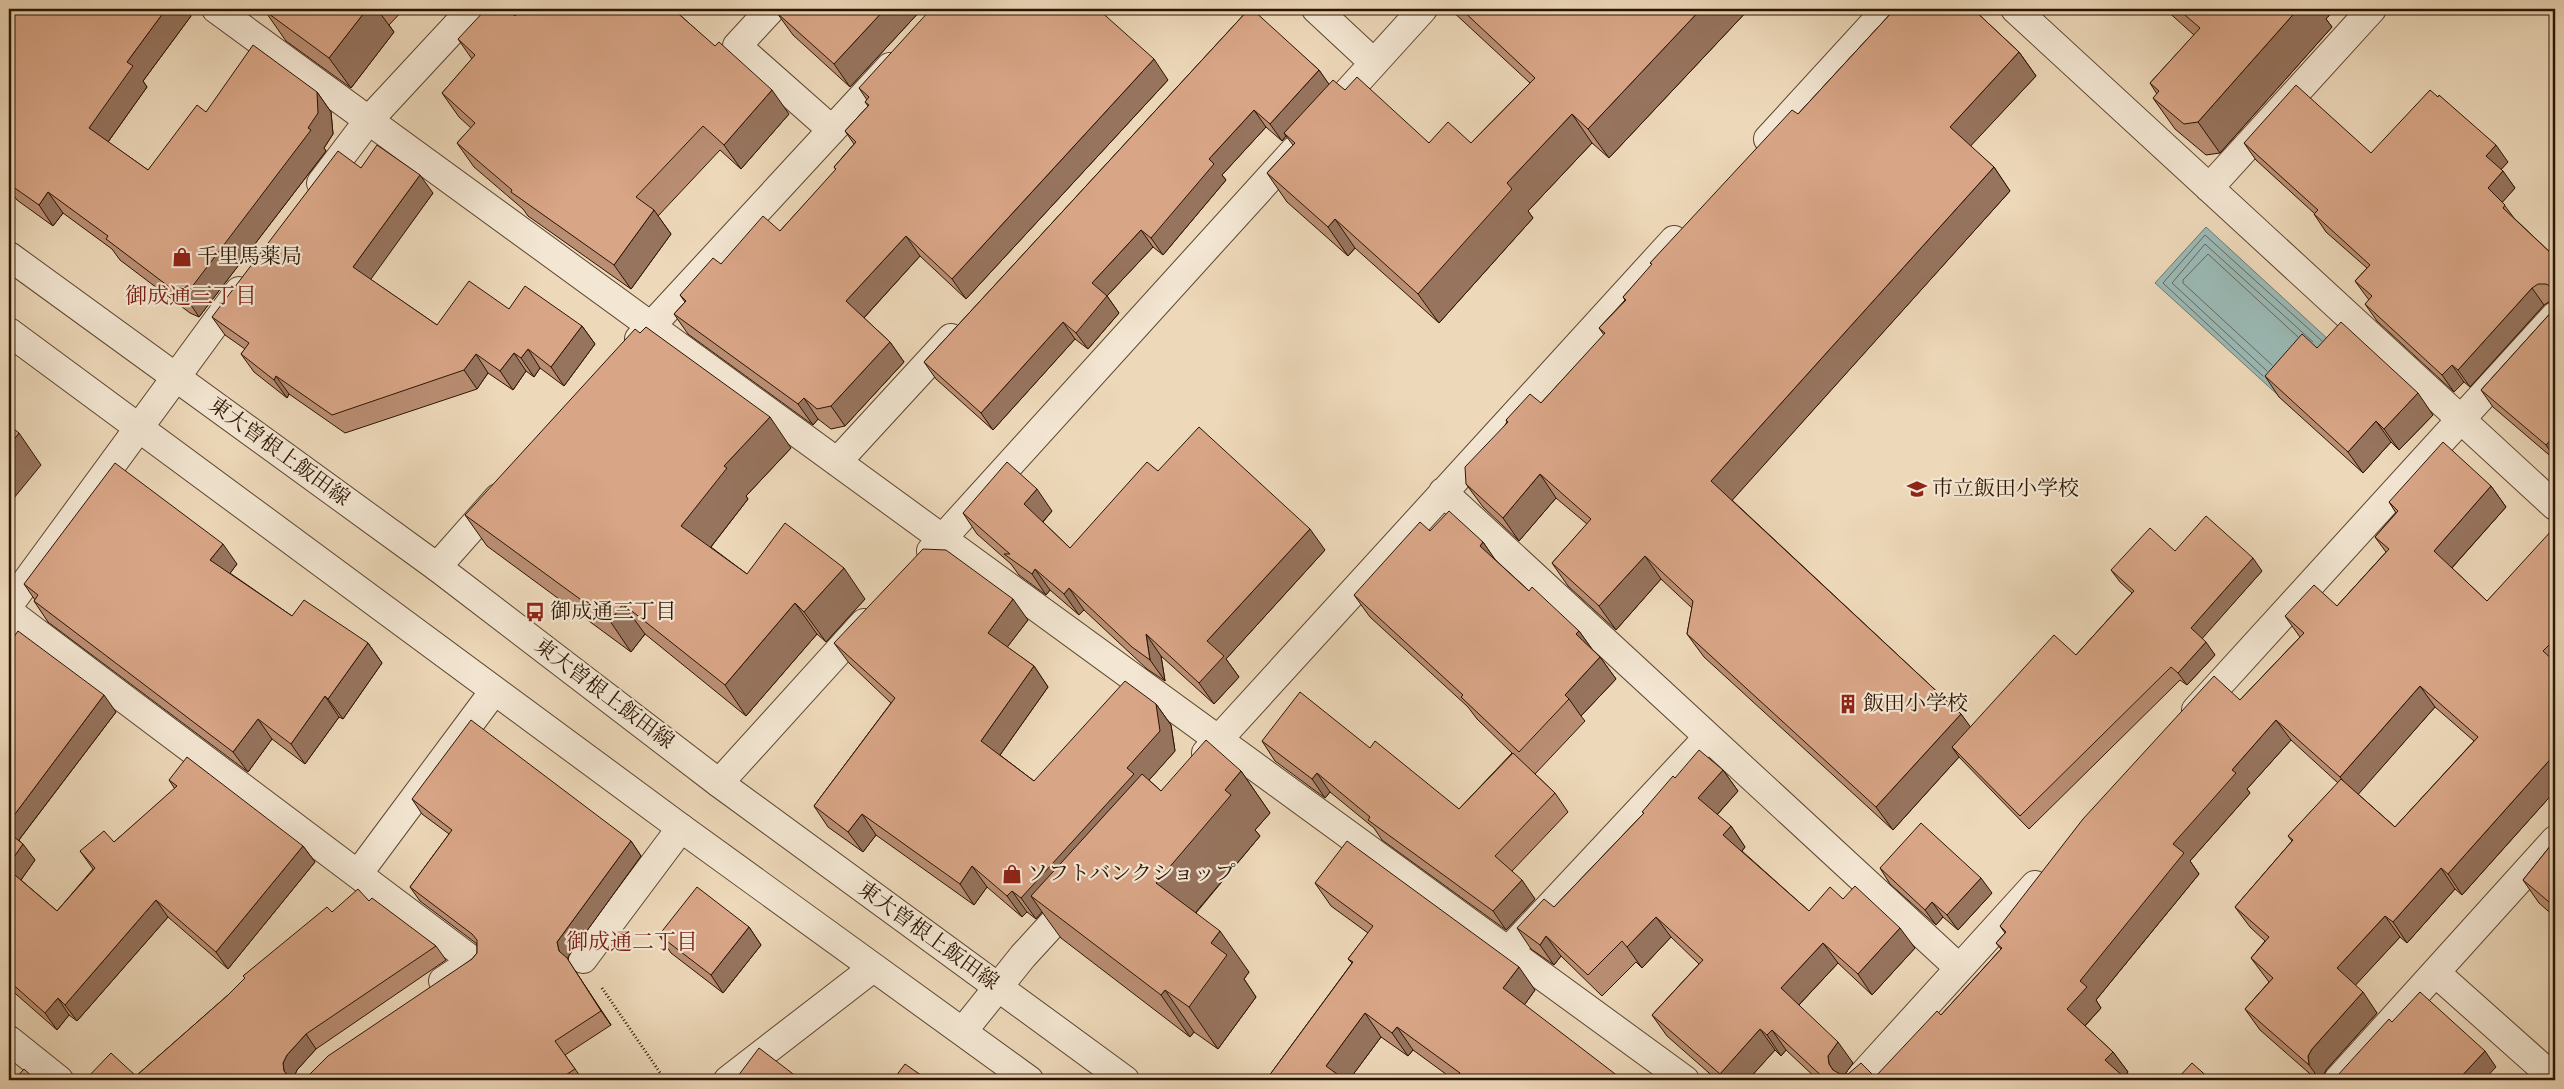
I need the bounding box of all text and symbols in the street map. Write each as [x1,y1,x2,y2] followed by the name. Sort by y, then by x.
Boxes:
[197,244,302,270] place label: 千里馬薬局
[171,246,193,268] shop icon: 千里馬薬局
[125,283,257,310] district label: 御成通三丁目
[203,392,355,512] street label: 東大曽根上飯田線
[1932,476,2079,502] place label: 市立飯田小学校
[1906,478,1928,500] school or university icon: 市立飯田小学校
[550,599,676,625] place label: 御成通三丁目
[524,601,546,623] bus stop icon: 御成通三丁目
[529,633,679,755] street label: 東大曽根上飯田線
[1863,691,1968,717] place label: 飯田小学校
[1837,693,1859,715] building icon: 飯田小学校
[1027,861,1236,887] place label: ソフトバンクショップ
[1001,863,1023,885] shop icon: ソフトバンクショップ
[852,876,1004,996] street label: 東大曽根上飯田線
[566,929,698,956] district label: 御成通二丁目

